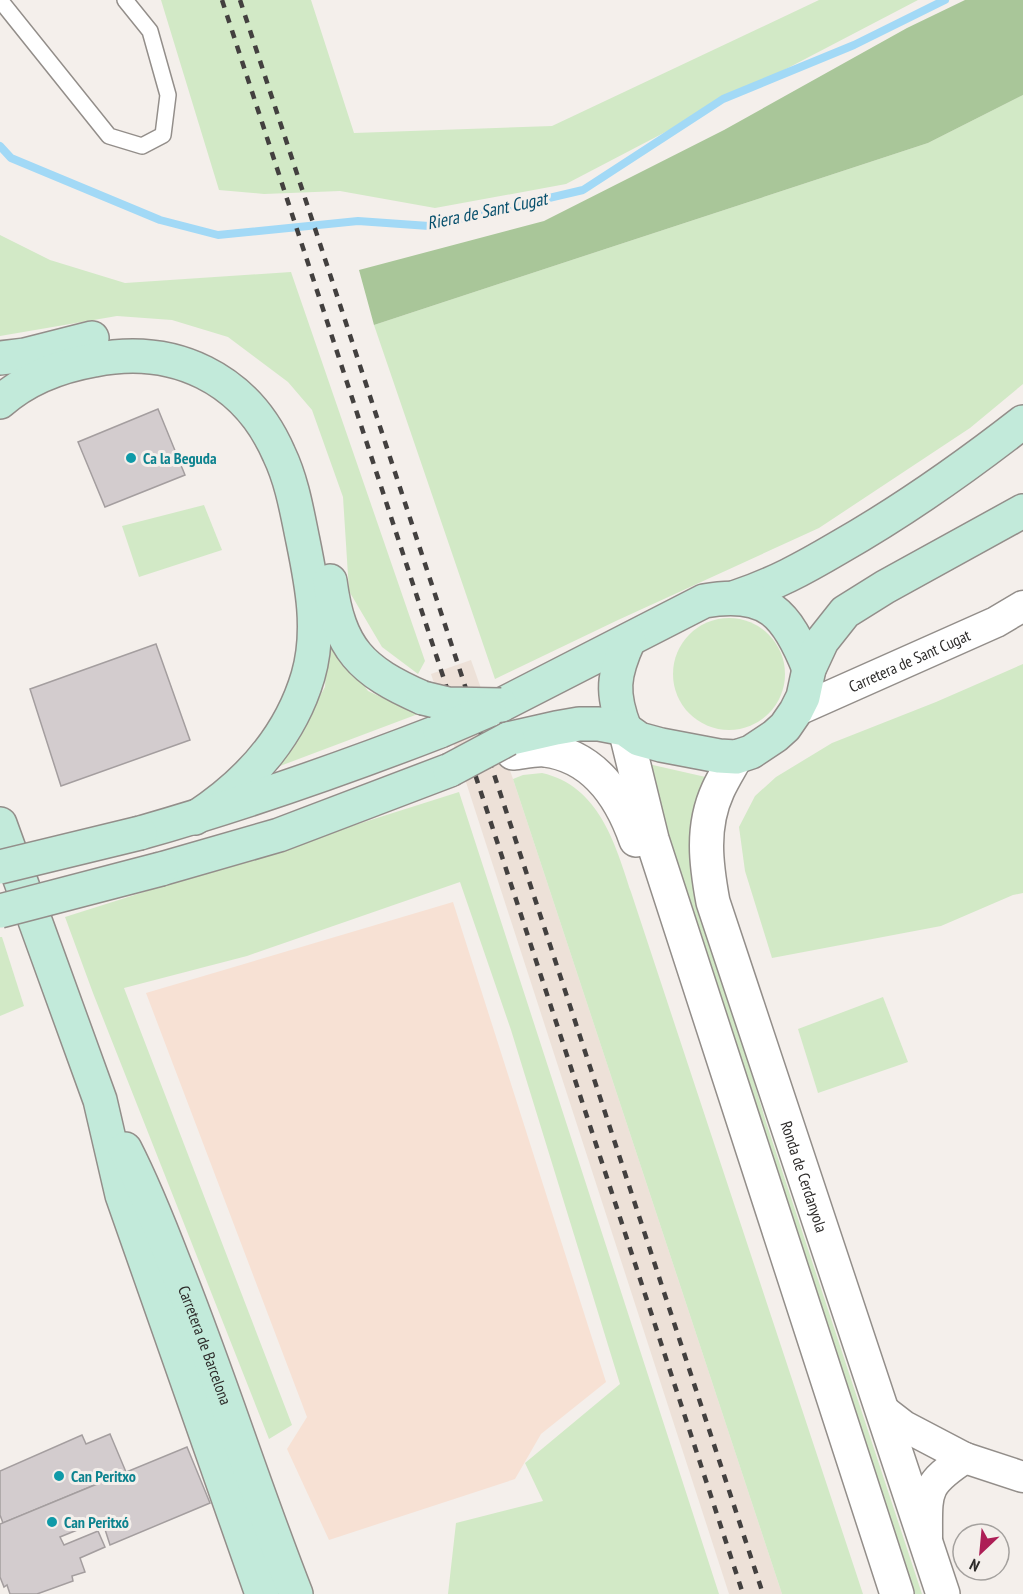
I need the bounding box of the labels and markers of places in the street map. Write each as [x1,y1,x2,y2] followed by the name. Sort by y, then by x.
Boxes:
[143,448,217,468] place label: Ca la Beguda
[124,451,138,465] marker: Ca la Beguda
[71,1466,136,1486] place label: Can Peritxo
[52,1469,66,1483] marker: Can Peritxo
[64,1512,129,1532] place label: Can Peritxó
[45,1515,59,1529] marker: Can Peritxó

